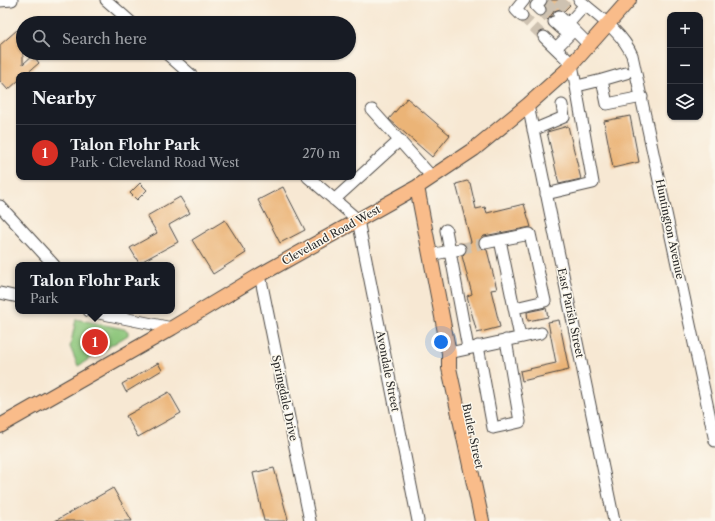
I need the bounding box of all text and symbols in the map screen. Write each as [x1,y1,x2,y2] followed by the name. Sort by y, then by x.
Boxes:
[667,12,703,120] map controls
[667,12,703,48] button: +
[16,16,356,60] search box
[30,27,52,49] icon: search
[62,29,147,48] text: Search here
[667,48,703,84] button: −
[667,84,703,120] button: layers
[32,88,96,108] text: Nearby
[70,135,200,154] text: Talon Flohr Park
[42,145,48,161] text: 1
[302,145,340,161] text: 270 m
[70,154,239,170] text: Park · Cleveland Road West
[653,178,687,280] street label: Huntington Avenue
[279,202,383,268] street label: Cleveland Road West
[15,262,175,314] popup
[555,267,587,359] street label: East Parish Street
[30,271,160,290] text: Talon Flohr Park
[30,290,58,306] text: Park
[82,327,108,357] pin: 1
[373,328,403,413] street label: Avondale Street
[431,332,451,352] your location
[269,354,301,442] street label: Springdale Drive
[459,402,487,470] street label: Butler Street

